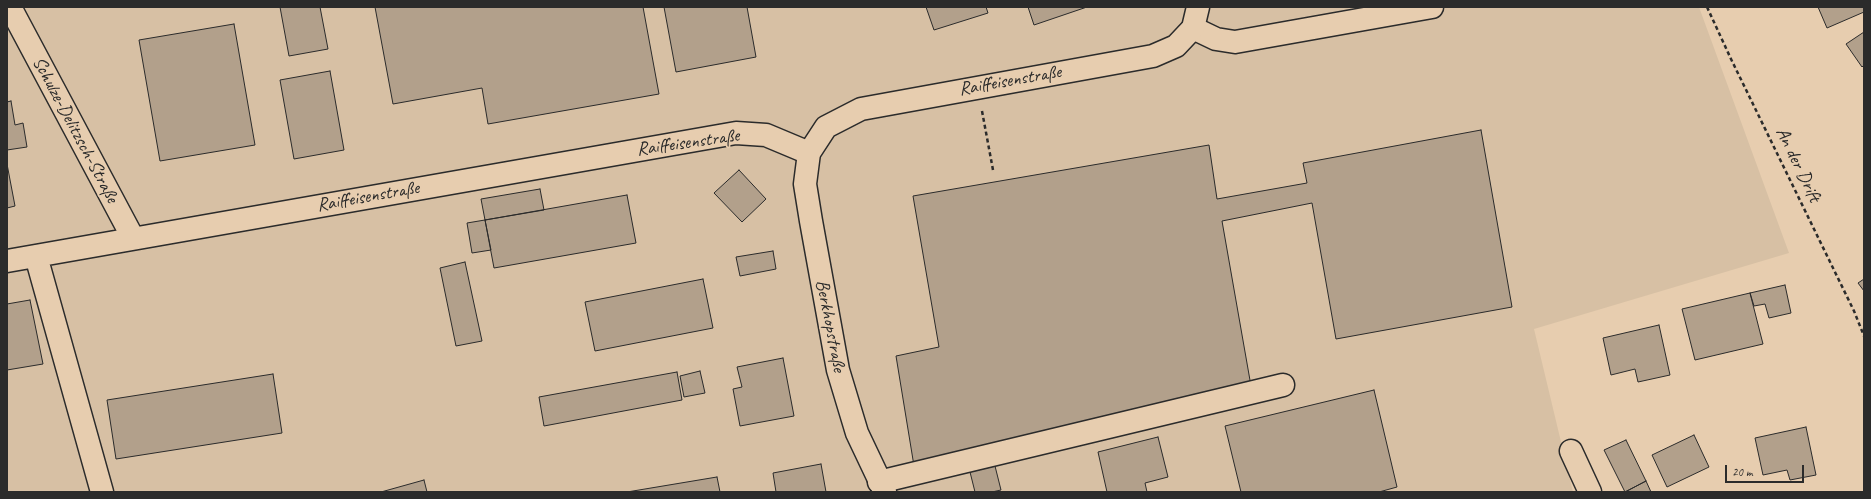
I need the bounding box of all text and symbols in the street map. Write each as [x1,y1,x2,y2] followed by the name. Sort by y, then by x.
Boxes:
[27,53,123,207] street label: Schulze-Delitzsch-Straße
[957,61,1063,101] street label: Raiffeisenstraße
[1770,124,1826,206] street label: An der Drift
[635,125,741,161] street label: Raiffeisenstraße
[315,177,421,217] street label: Raiffeisenstraße
[810,278,850,374] street label: Berkhopstraße
[1727,457,1806,483] scale bar
[1732,464,1752,480] text: 20 m

